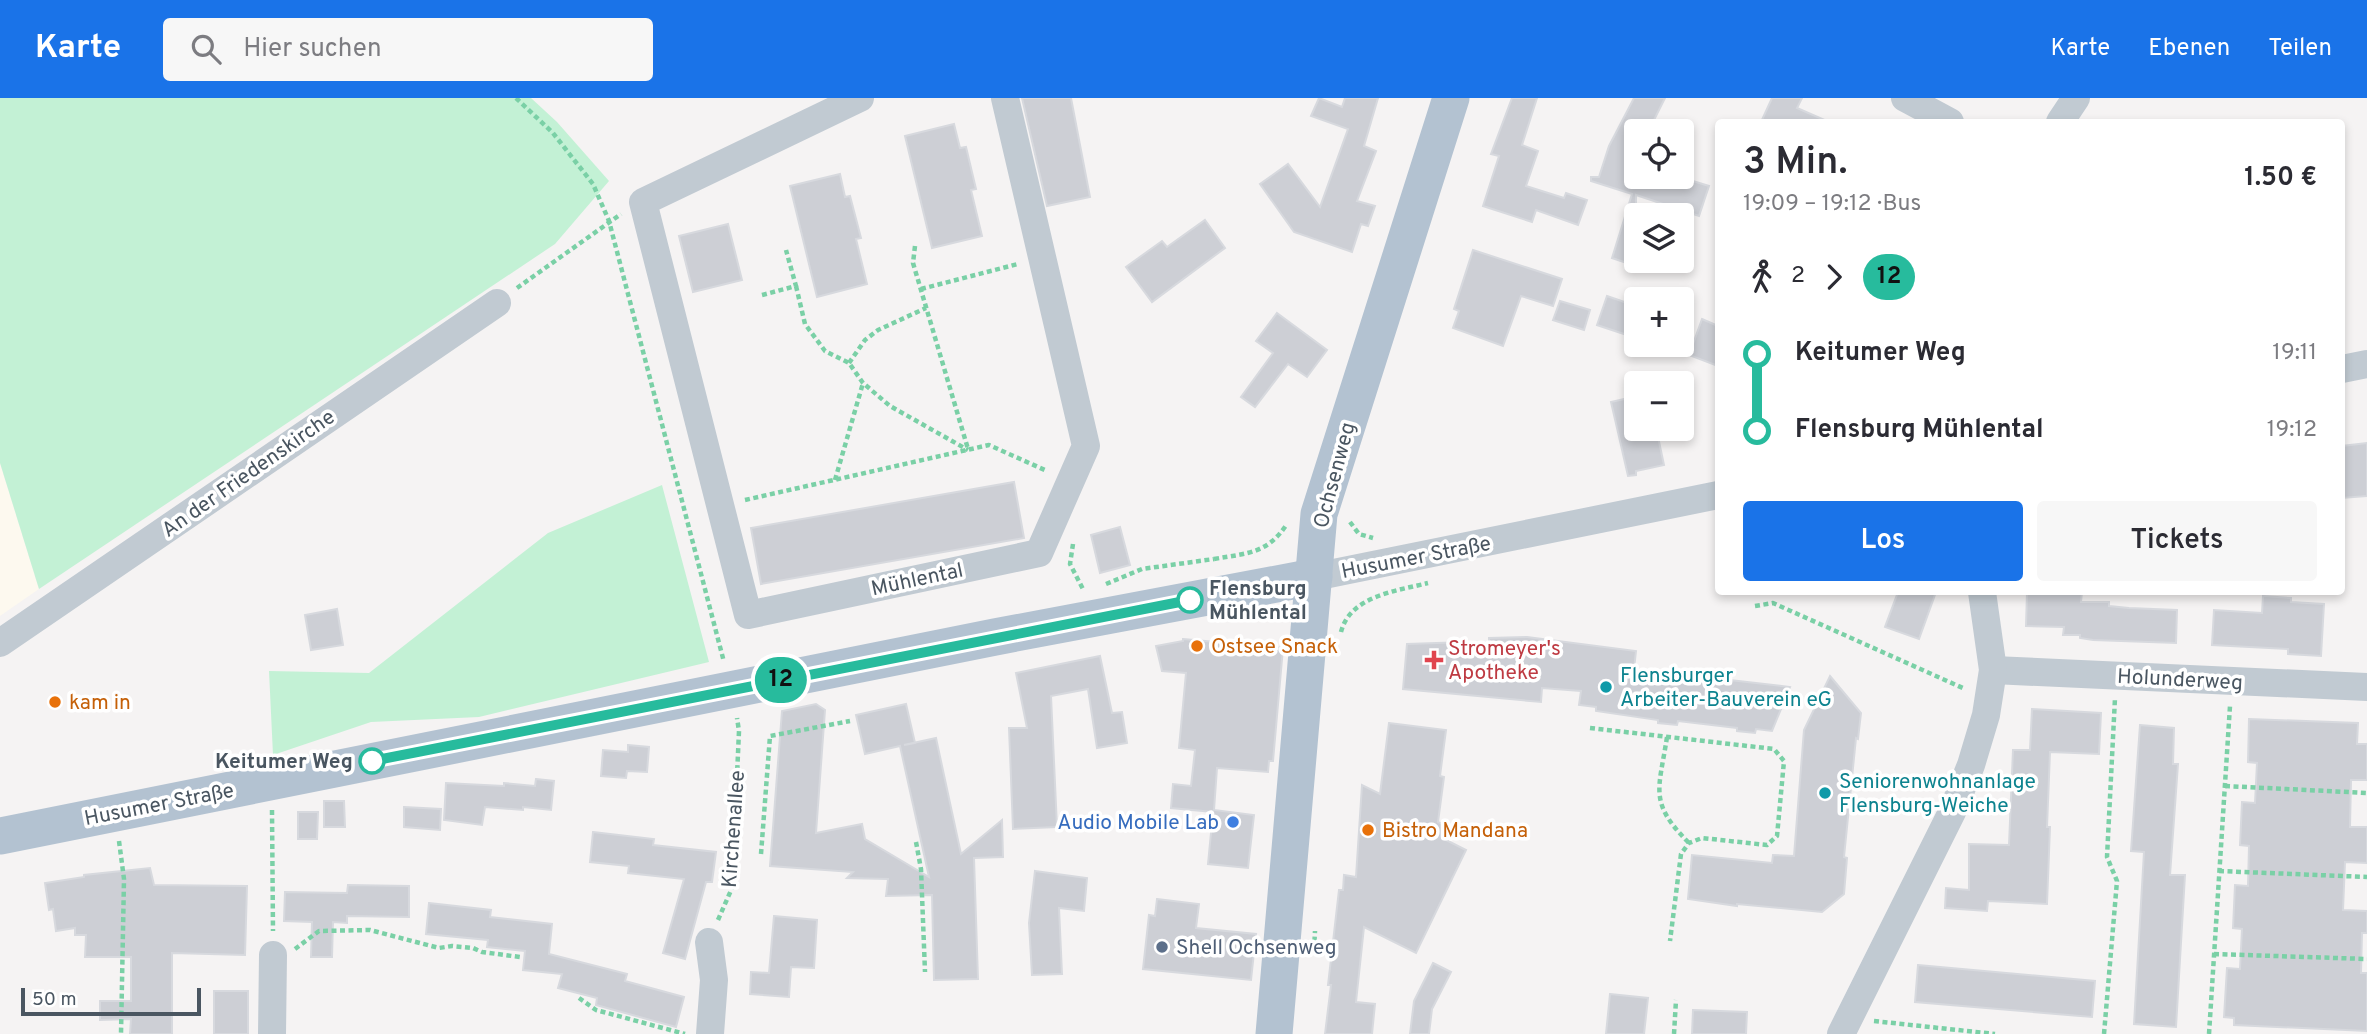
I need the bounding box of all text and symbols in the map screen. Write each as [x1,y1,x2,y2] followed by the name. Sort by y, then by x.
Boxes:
[163,18,653,81] search box
[35,28,121,70] text: Karte
[187,30,225,68] icon: search
[243,33,382,66] text: Hier suchen
[2050,34,2110,64] text: Karte
[2148,34,2230,64] text: Ebenen
[2268,34,2332,64] text: Teilen
[1624,119,1694,441] map controls
[1624,119,1694,189] button: locate
[1743,139,1848,188] text: 3 Min.
[2244,162,2317,195] text: 1.50 €
[1743,190,1921,219] text: 19:09 – 19:12 · Bus
[1624,203,1694,273] button: layers
[1743,258,1781,296] icon: walk
[1815,258,1853,296] icon: forward
[1791,262,1805,291] text: 2
[1877,262,1901,292] text: 12
[1624,287,1694,357] button: +
[1795,337,1966,370] text: Keitumer Weg
[2272,339,2317,368] text: 19:11
[1624,371,1694,441] button: −
[157,404,341,544] street label: An der Friedenskirche
[1795,414,2043,447] text: Flensburg Mühlental
[2267,416,2317,445] text: 19:12
[1308,419,1363,531] street label: Ochsenweg
[1743,501,2023,581] button: Los
[2037,501,2317,581] button: Tickets
[1339,531,1493,586] street label: Husumer Straße
[869,558,966,603] street label: Mühlental
[1209,576,1307,627] place label: Flensburg Mühlental
[1177,587,1203,613] marker: Flensburg Mühlental
[1211,634,1338,661] place label: Ostsee Snack
[1448,636,1561,687] place label: Stromeyer's Apotheke
[1189,638,1205,654] marker: Ostsee Snack
[1426,652,1442,668] marker: Stromeyer's Apotheke
[750,657,812,703] line badge: 12
[1620,663,1832,714] place label: Flensburger Arbeiter-Bauverein eG
[2116,664,2243,697] street label: Holunderweg
[769,665,793,695] text: 12
[1598,679,1614,695] marker: Flensburger Arbeiter-Bauverein eG
[69,690,131,717] place label: kam in
[47,694,63,710] marker: kam in
[359,748,385,774] marker: Keitumer Weg
[215,749,353,776] place label: Keitumer Weg
[717,769,752,889] street label: Kirchenallee
[1839,769,2036,820] place label: Seniorenwohnanlage Flensburg-Weiche
[82,778,236,833] street label: Husumer Straße
[1817,785,1833,801] marker: Seniorenwohnanlage Flensburg-Weiche
[1057,810,1219,837] place label: Audio Mobile Lab
[1225,814,1241,830] marker: Audio Mobile Lab
[1382,818,1528,845] place label: Bistro Mandana
[1360,822,1376,838] marker: Bistro Mandana
[1176,935,1336,962] place label: Shell Ochsenweg
[1154,939,1170,955] marker: Shell Ochsenweg
[21,985,201,1017] scale bar
[32,988,77,1012] text: 50 m

